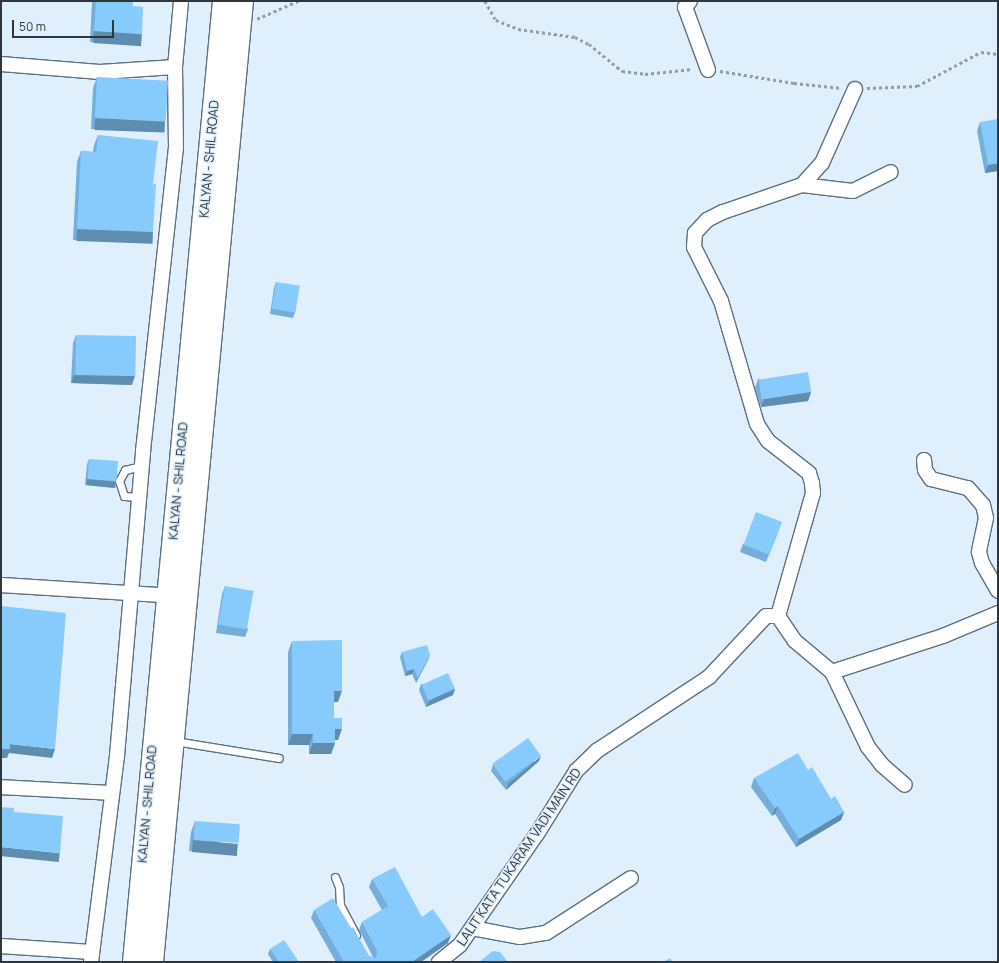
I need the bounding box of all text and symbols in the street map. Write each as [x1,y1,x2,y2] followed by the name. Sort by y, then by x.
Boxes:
[14,12,116,38] scale bar
[19,18,46,35] text: 50 m
[196,99,222,219] street label: KALYAN - SHIL ROAD
[165,421,191,541] street label: KALYAN - SHIL ROAD
[134,744,160,864] street label: KALYAN - SHIL ROAD
[453,765,585,949] street label: LALIT KATA TUKARAM VADI MAIN RD

